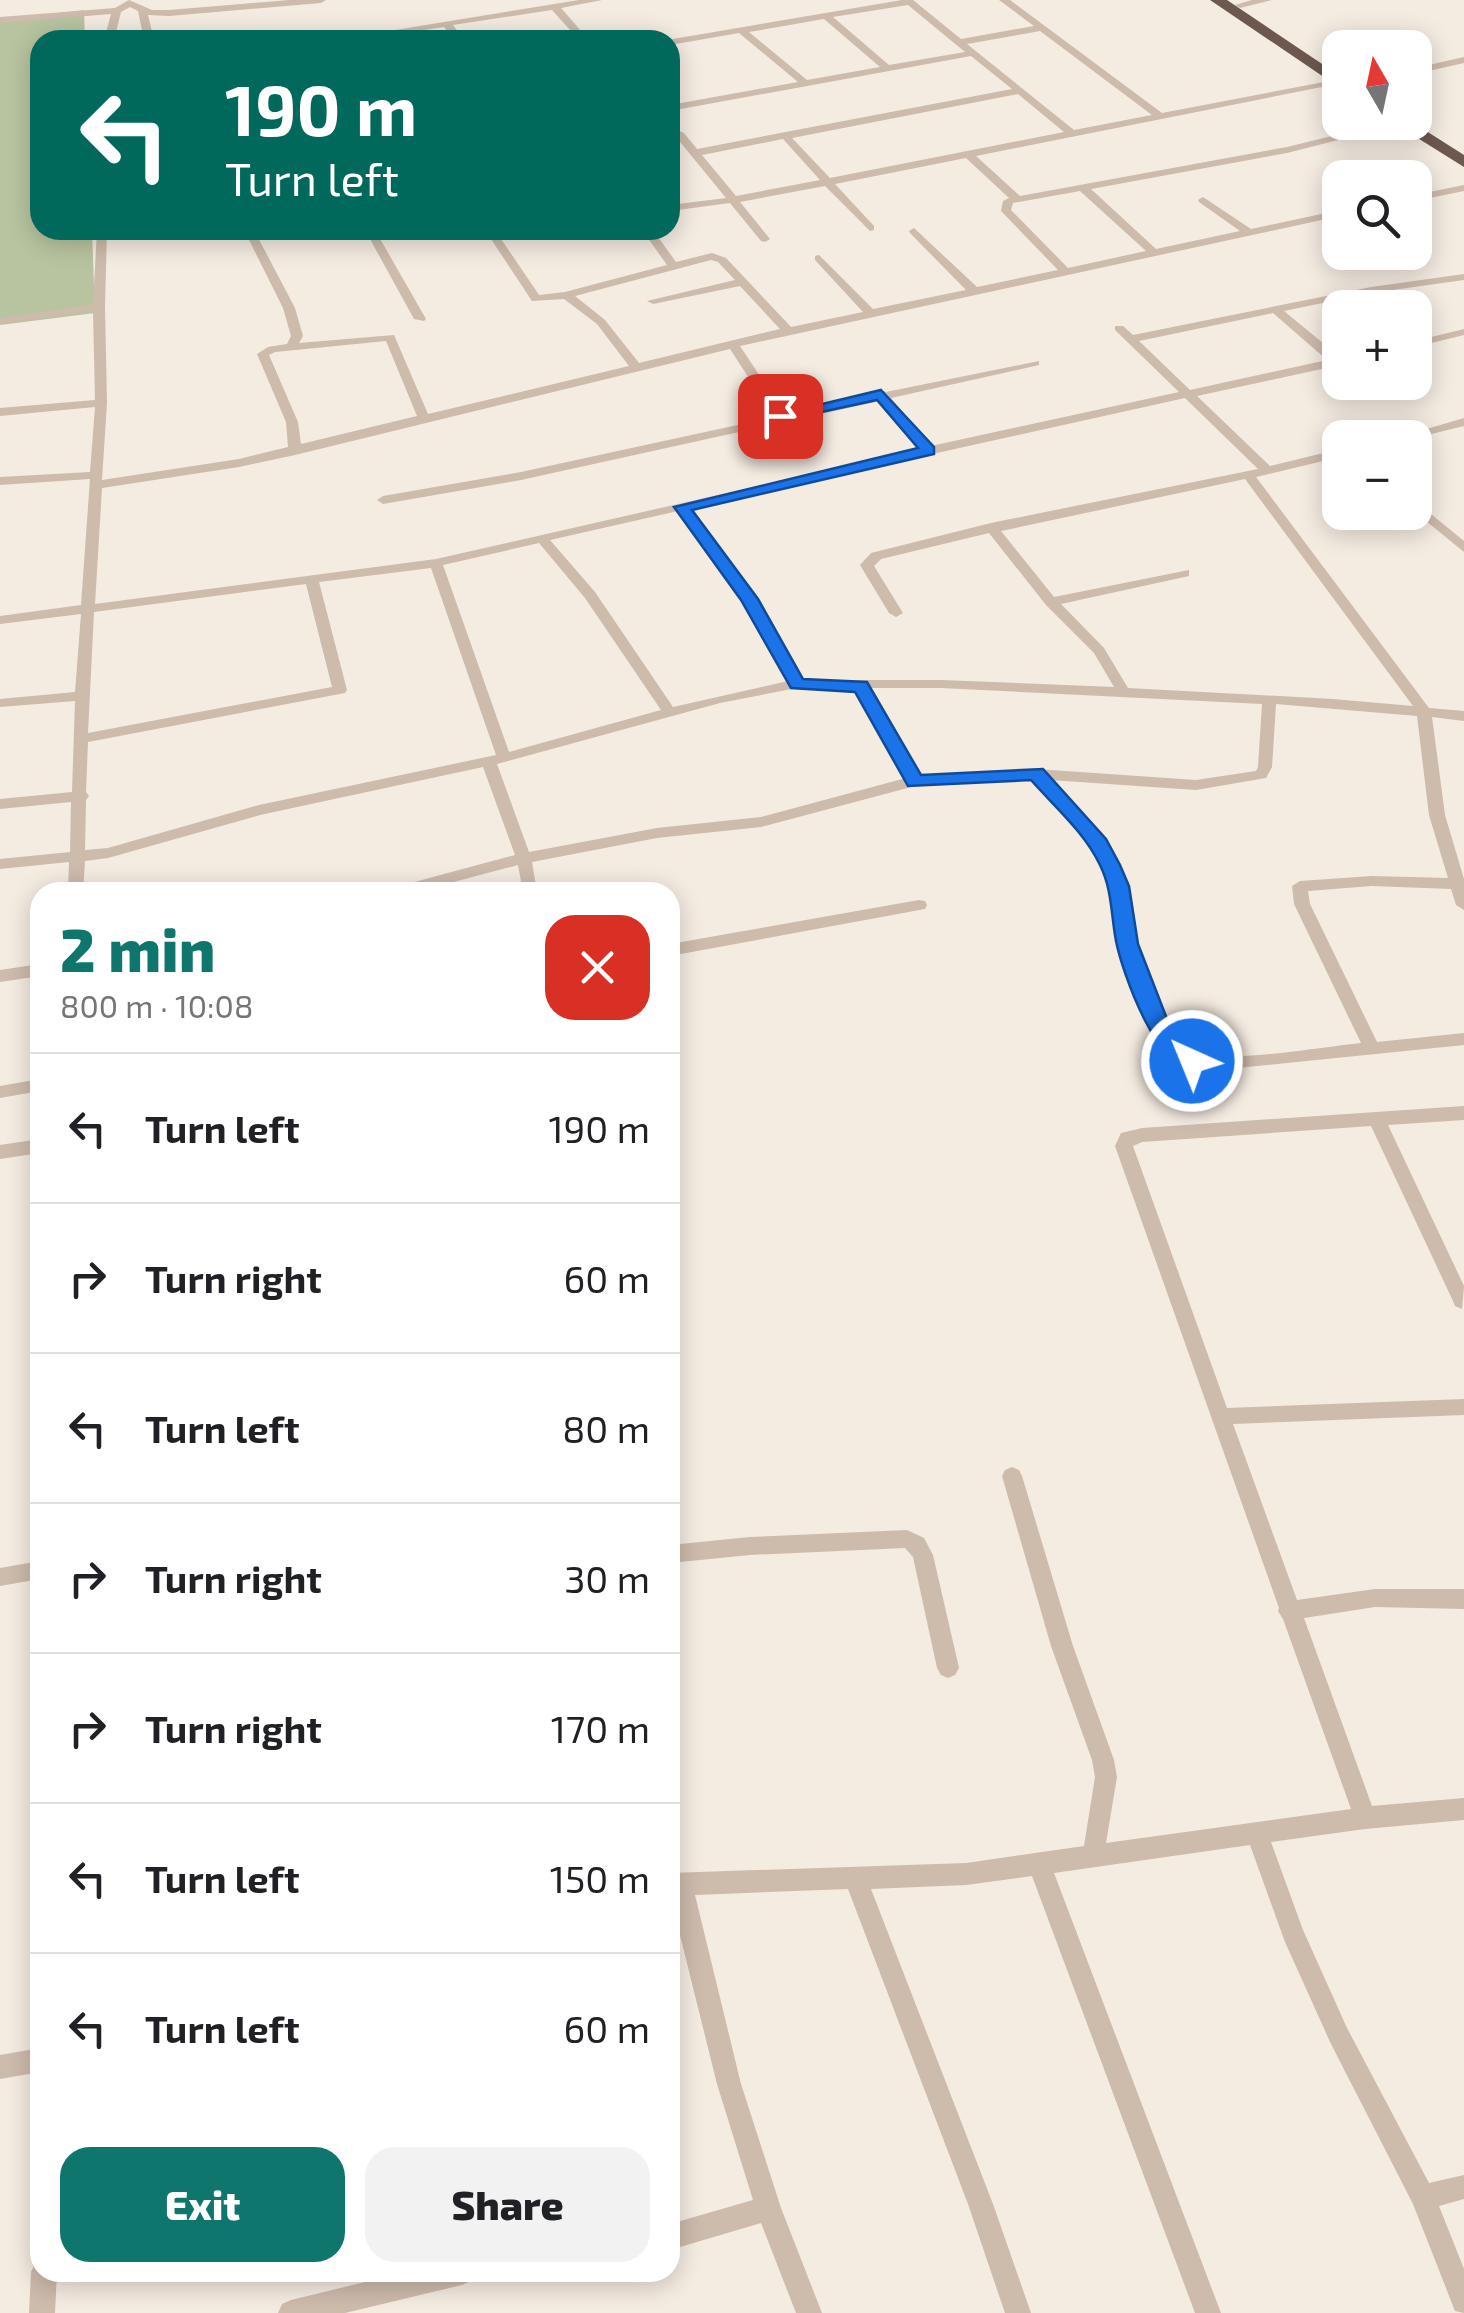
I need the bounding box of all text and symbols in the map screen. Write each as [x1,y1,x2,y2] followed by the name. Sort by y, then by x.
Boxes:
[1322,30,1432,140] north arrow
[1322,30,1432,530] map controls
[225,66,418,150] text: 190 m
[60,70,190,200] icon: left
[225,151,399,205] text: Turn left
[1322,160,1432,270] button: search
[1322,290,1432,400] button: +
[738,374,823,459] pin
[753,389,808,444] icon: arrive
[1322,420,1432,530] button: −
[60,912,215,984] text: 2 min
[545,915,650,1020] button: close
[60,986,253,1024] text: 800 m · 10:08
[1140,1009,1244,1113] position arrow
[60,1101,115,1156] icon: left
[145,1105,300,1151] text: Turn left
[548,1105,650,1151] text: 190 m
[60,1251,115,1306] icon: right
[145,1255,322,1301] text: Turn right
[564,1255,650,1301] text: 60 m
[60,1401,115,1456] icon: left
[145,1405,300,1451] text: Turn left
[562,1405,650,1451] text: 80 m
[60,1551,115,1606] icon: right
[145,1555,322,1601] text: Turn right
[564,1555,650,1601] text: 30 m
[60,1701,115,1756] icon: right
[145,1705,322,1751] text: Turn right
[551,1705,650,1751] text: 170 m
[60,1851,115,1906] icon: left
[145,1855,300,1901] text: Turn left
[550,1855,650,1901] text: 150 m
[60,2001,115,2056] icon: left
[145,2005,300,2051] text: Turn left
[564,2005,650,2051] text: 60 m
[60,2147,345,2262] button: Exit
[365,2147,650,2262] button: Share

